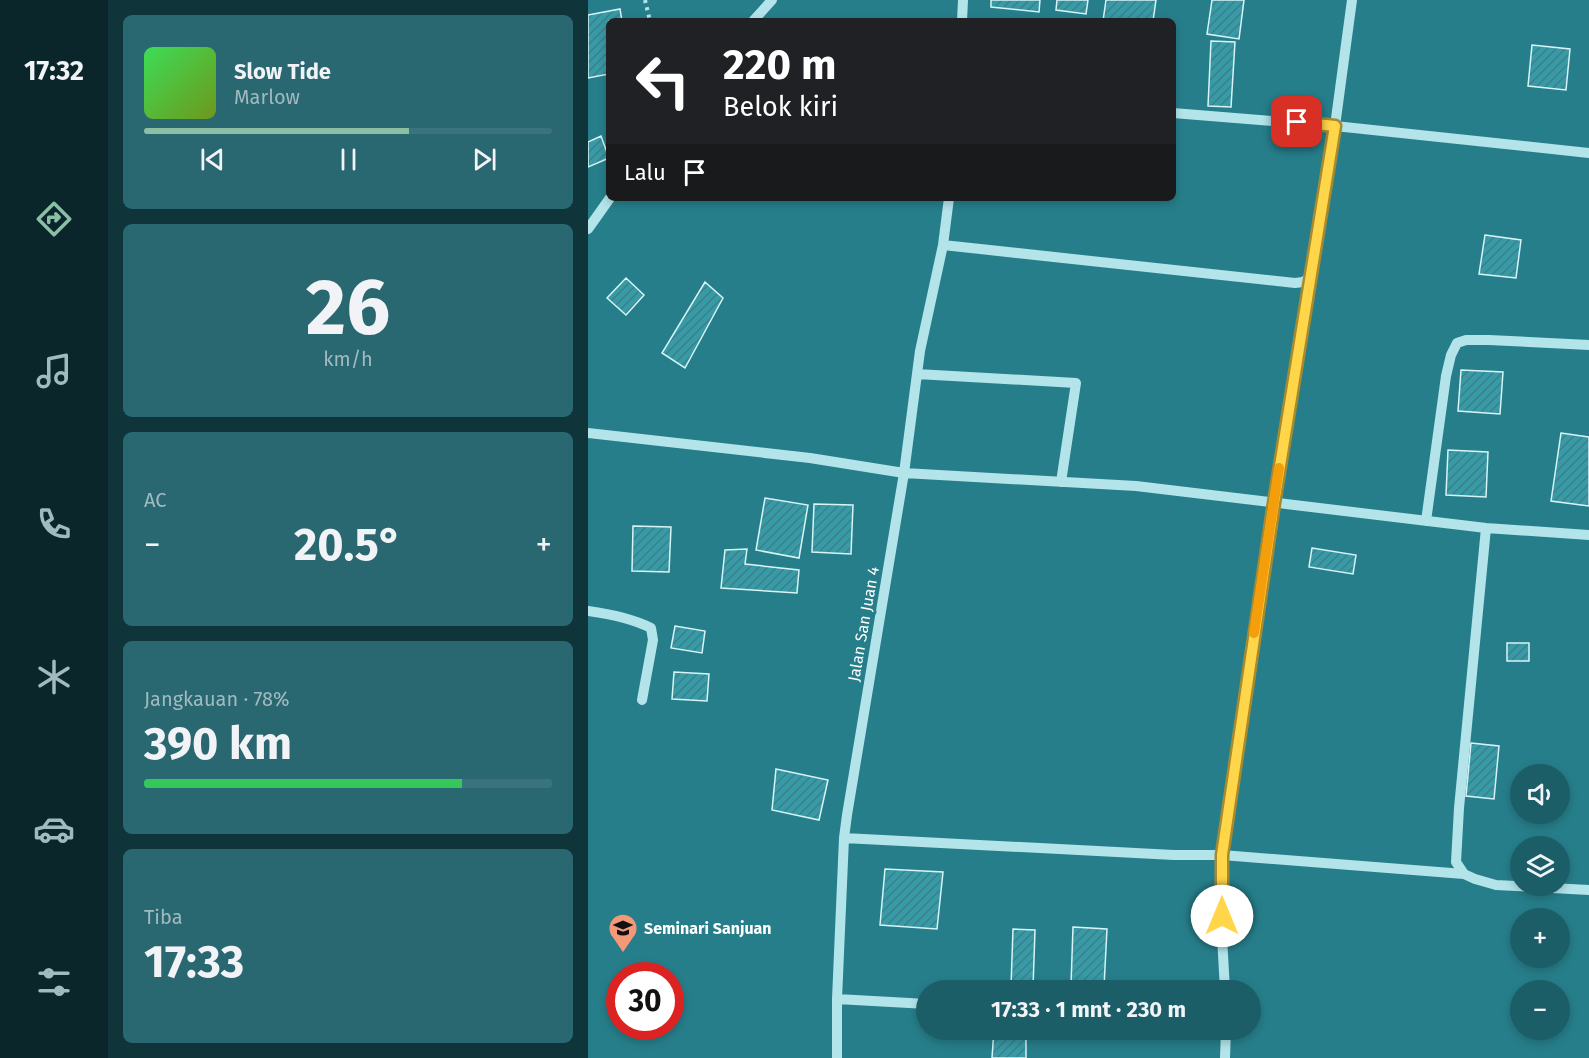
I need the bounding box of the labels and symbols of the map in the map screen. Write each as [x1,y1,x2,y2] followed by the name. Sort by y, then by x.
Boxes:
[1271,96,1322,147] pin
[844,565,883,683] street label: Jalan San Juan 4
[1190,884,1254,948] position arrow
[607,912,639,954] school or university icon: Seminari Sanjuan
[644,919,772,938] place label: Seminari Sanjuan
[606,962,684,1040] speed limit sign: 30

